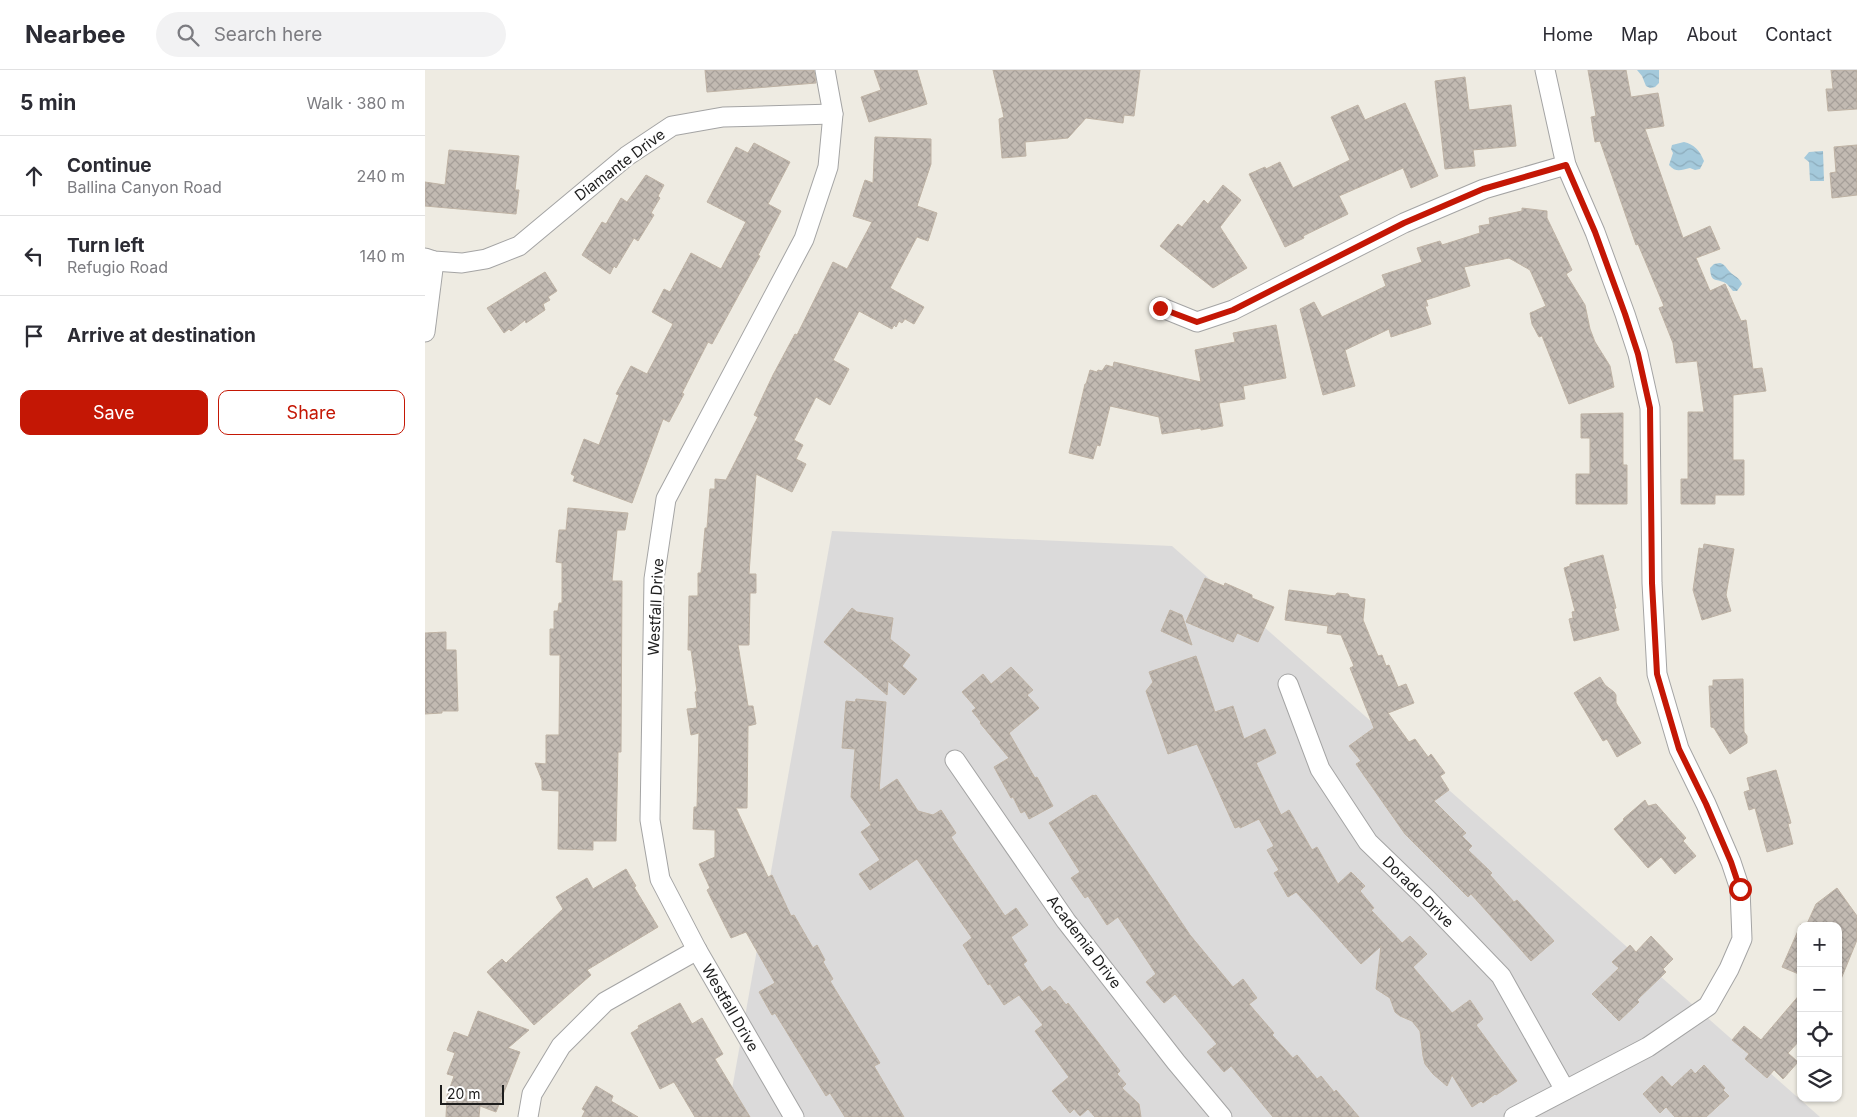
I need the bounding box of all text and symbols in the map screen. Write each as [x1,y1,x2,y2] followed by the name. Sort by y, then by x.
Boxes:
[156,12,506,57] search box
[25,20,126,49] text: Nearbee
[174,21,202,49] icon: search
[214,23,322,46] text: Search here
[1543,24,1593,45] text: Home
[1621,24,1658,45] text: Map
[1686,24,1737,45] text: About
[1765,24,1832,45] text: Contact
[20,90,76,115] text: 5 min
[306,93,405,113] text: Walk · 380 m
[571,124,669,205] street label: Diamante Drive
[67,154,152,177] text: Continue
[20,162,48,190] icon: ahead
[357,166,405,186] text: 240 m
[67,177,222,197] text: Ballina Canyon Road
[67,234,145,257] text: Turn left
[20,242,48,270] icon: left
[360,246,405,266] text: 140 m
[67,257,168,277] text: Refugio Road
[1149,297,1172,320] route end
[20,322,48,350] icon: arrive
[67,324,256,347] text: Arrive at destination
[20,390,208,435] button: Save
[218,390,405,435] button: Share
[643,558,668,656] street label: Westfall Drive
[1379,852,1458,931] street label: Dorado Drive
[1729,878,1752,901] route start
[1043,891,1126,992] street label: Academia Drive
[1797,922,1842,1102] map controls
[1797,922,1842,967] button: +
[698,961,763,1055] street label: Westfall Drive
[1797,967,1842,1012] button: −
[1797,1012,1842,1057] button: locate
[1797,1057,1842,1102] button: layers
[440,1082,504,1105] scale bar
[447,1085,481,1102] text: 20 m

